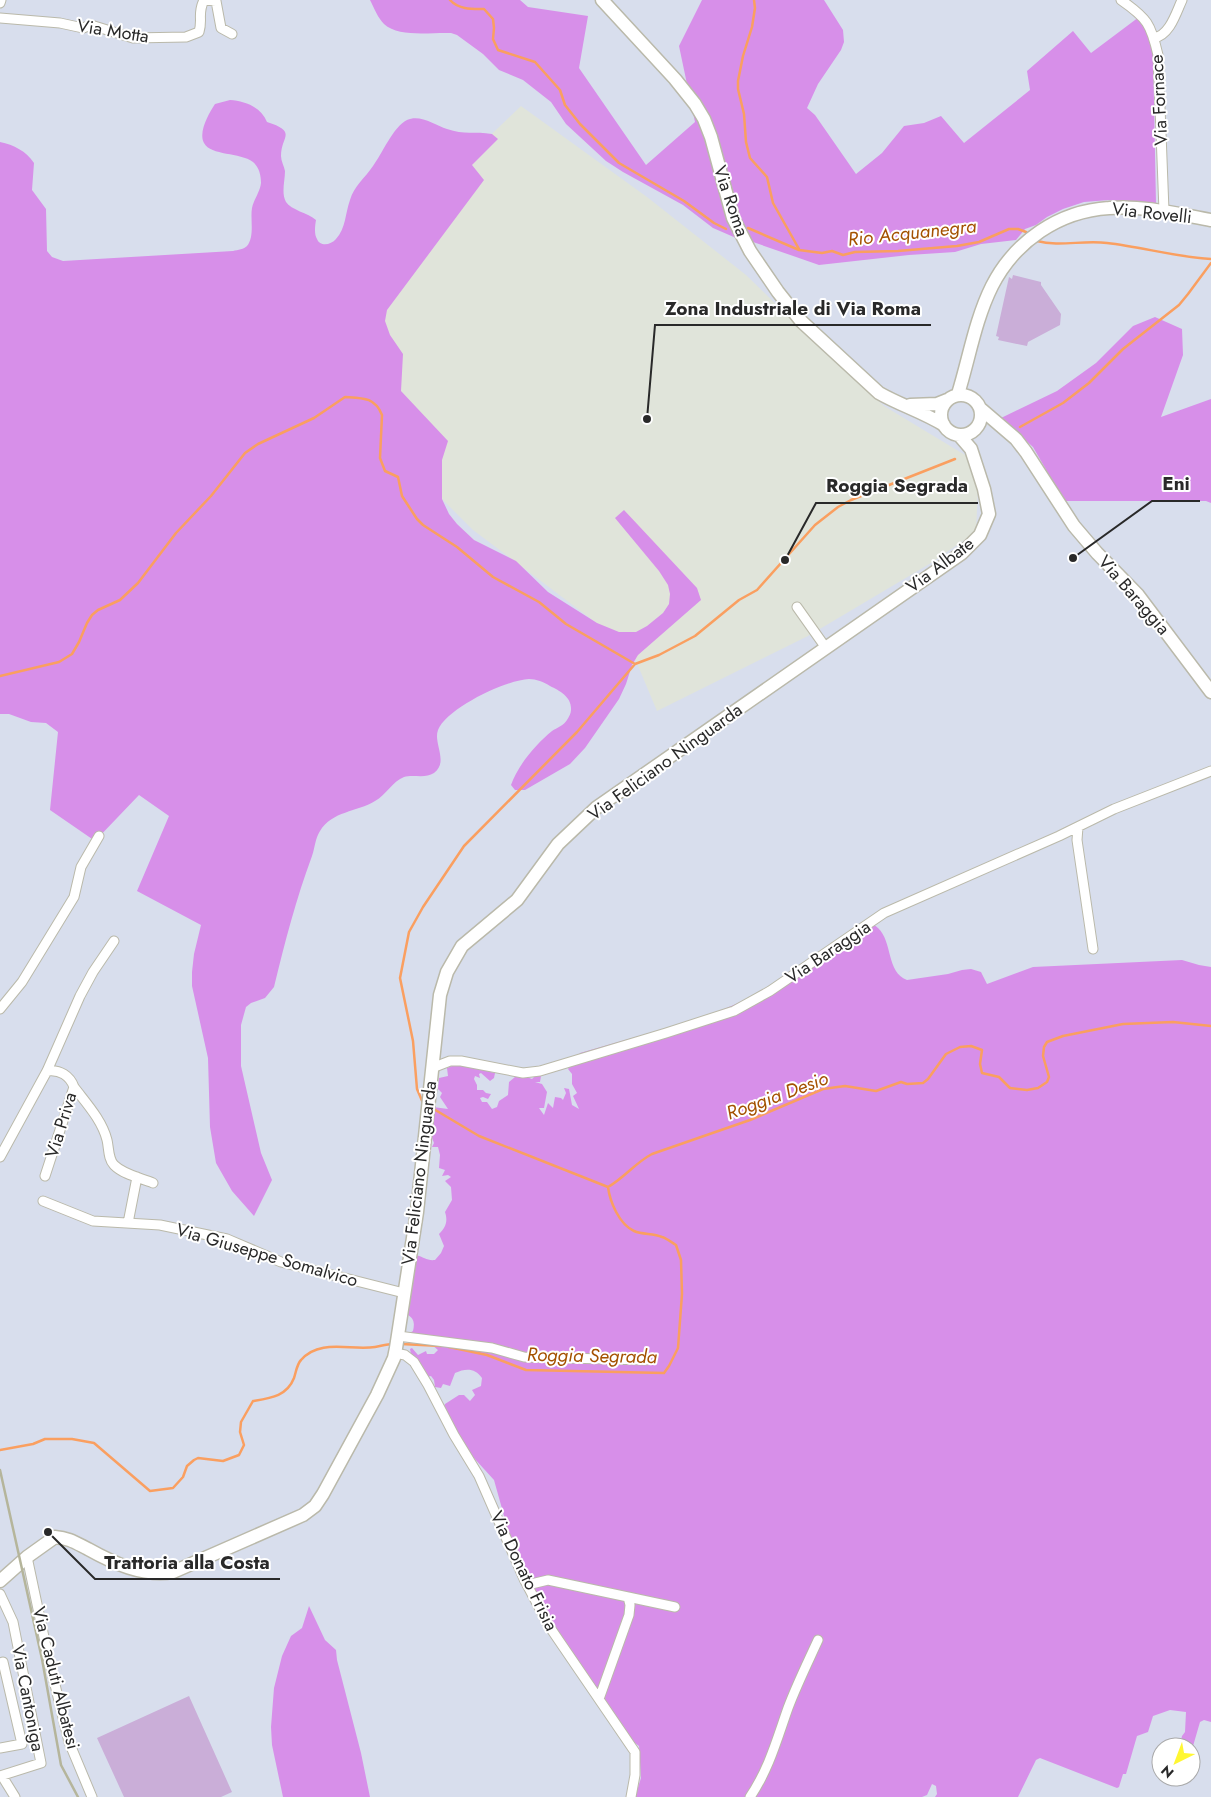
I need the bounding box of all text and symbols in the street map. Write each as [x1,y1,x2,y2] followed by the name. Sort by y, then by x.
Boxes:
[75,13,151,49] street label: Via Motta
[1144,54,1174,146] street label: Via Fornace
[707,162,755,240] street label: Via Roma
[1111,196,1193,230] street label: Via Rovelli
[846,212,978,253] water label: Rio Acquanegra
[655,291,931,325] callout: Zona Industriale di Via Roma
[665,295,921,322] text: Zona Industriale di Via Roma
[1152,467,1200,501] callout: Eni
[816,469,978,503] callout: Roggia Segrada
[1162,470,1190,497] text: Eni
[826,472,968,499] text: Roggia Segrada
[901,531,979,599] street label: Via Albate
[1092,549,1176,641] street label: Via Baraggia
[582,697,748,827] street label: Via Feliciano Ninguarda
[780,914,876,990] street label: Via Baraggia
[722,1065,832,1126] water label: Roggia Desio
[395,1079,443,1267] street label: Via Feliciano Ninguarda
[39,1089,83,1161] street label: Via Priva
[173,1217,361,1293] street label: Via Giuseppe Somalvico
[527,1341,658,1370] water label: Roggia Segrada
[484,1507,564,1635] street label: Via Donato Frisia
[95,1545,280,1579] callout: Trattoria alla Costa
[104,1549,270,1576] text: Trattoria alla Costa
[26,1604,86,1752] street label: Via Caduti Albatesi
[5,1642,51,1754] street label: Via Cantoniga
[1151,1737,1201,1787] north arrow
[1156,1761,1178,1783] text: N

